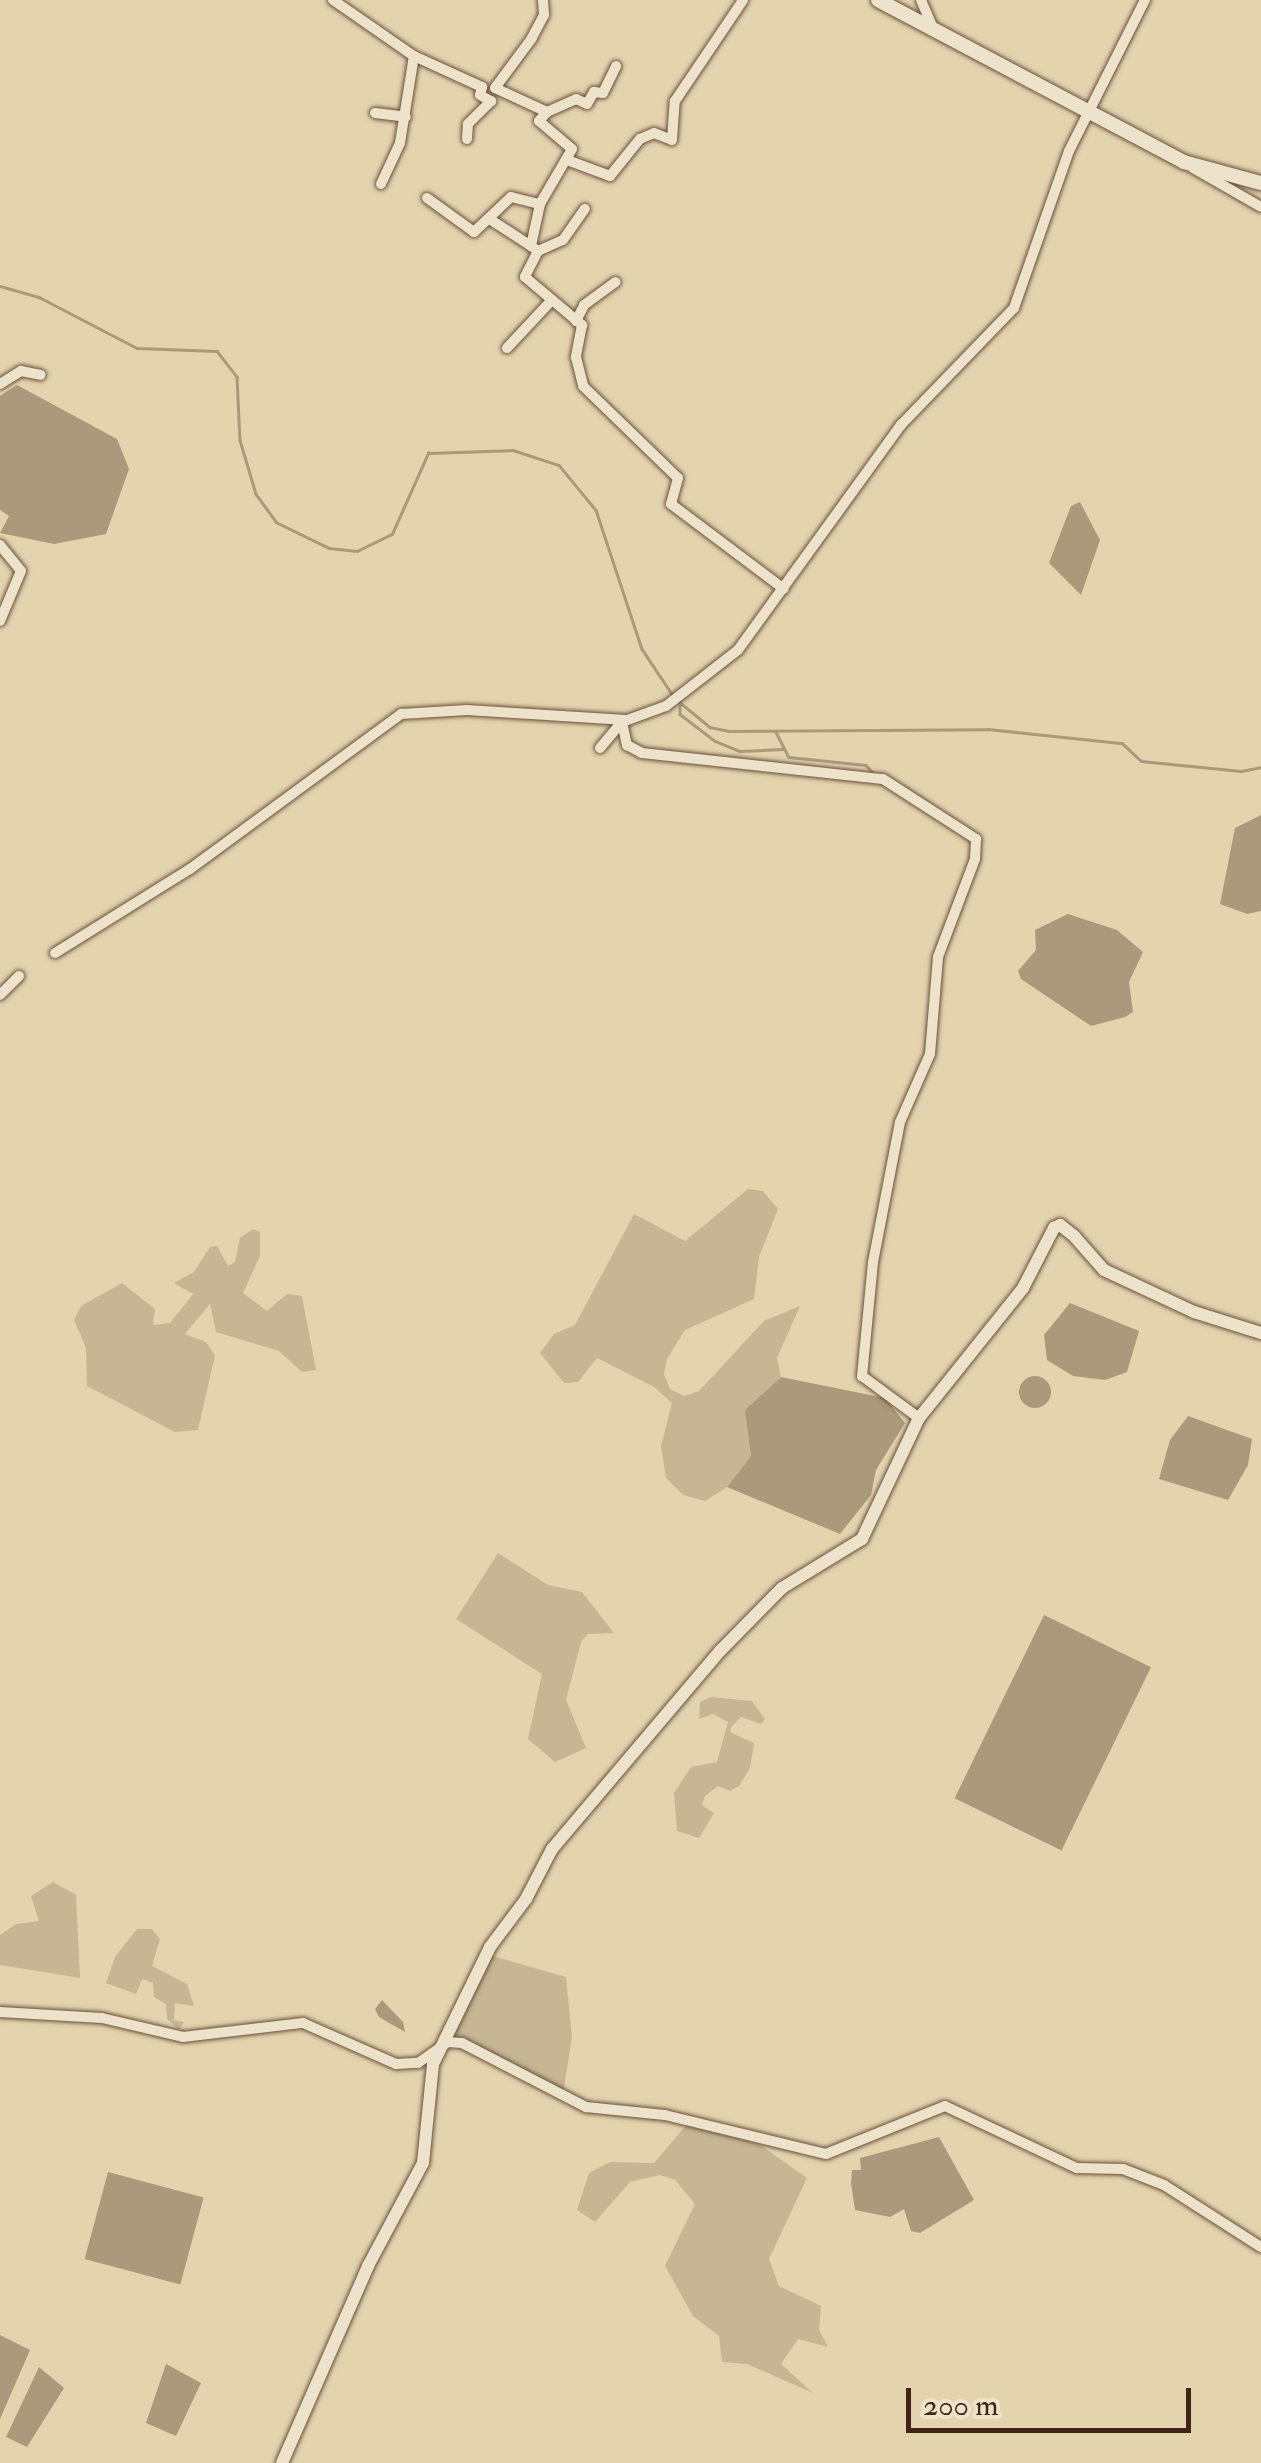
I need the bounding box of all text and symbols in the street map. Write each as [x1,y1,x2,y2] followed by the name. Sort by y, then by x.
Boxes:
[911,2368,1196,2430] scale bar
[923,2387,999,2424] text: 200 m

